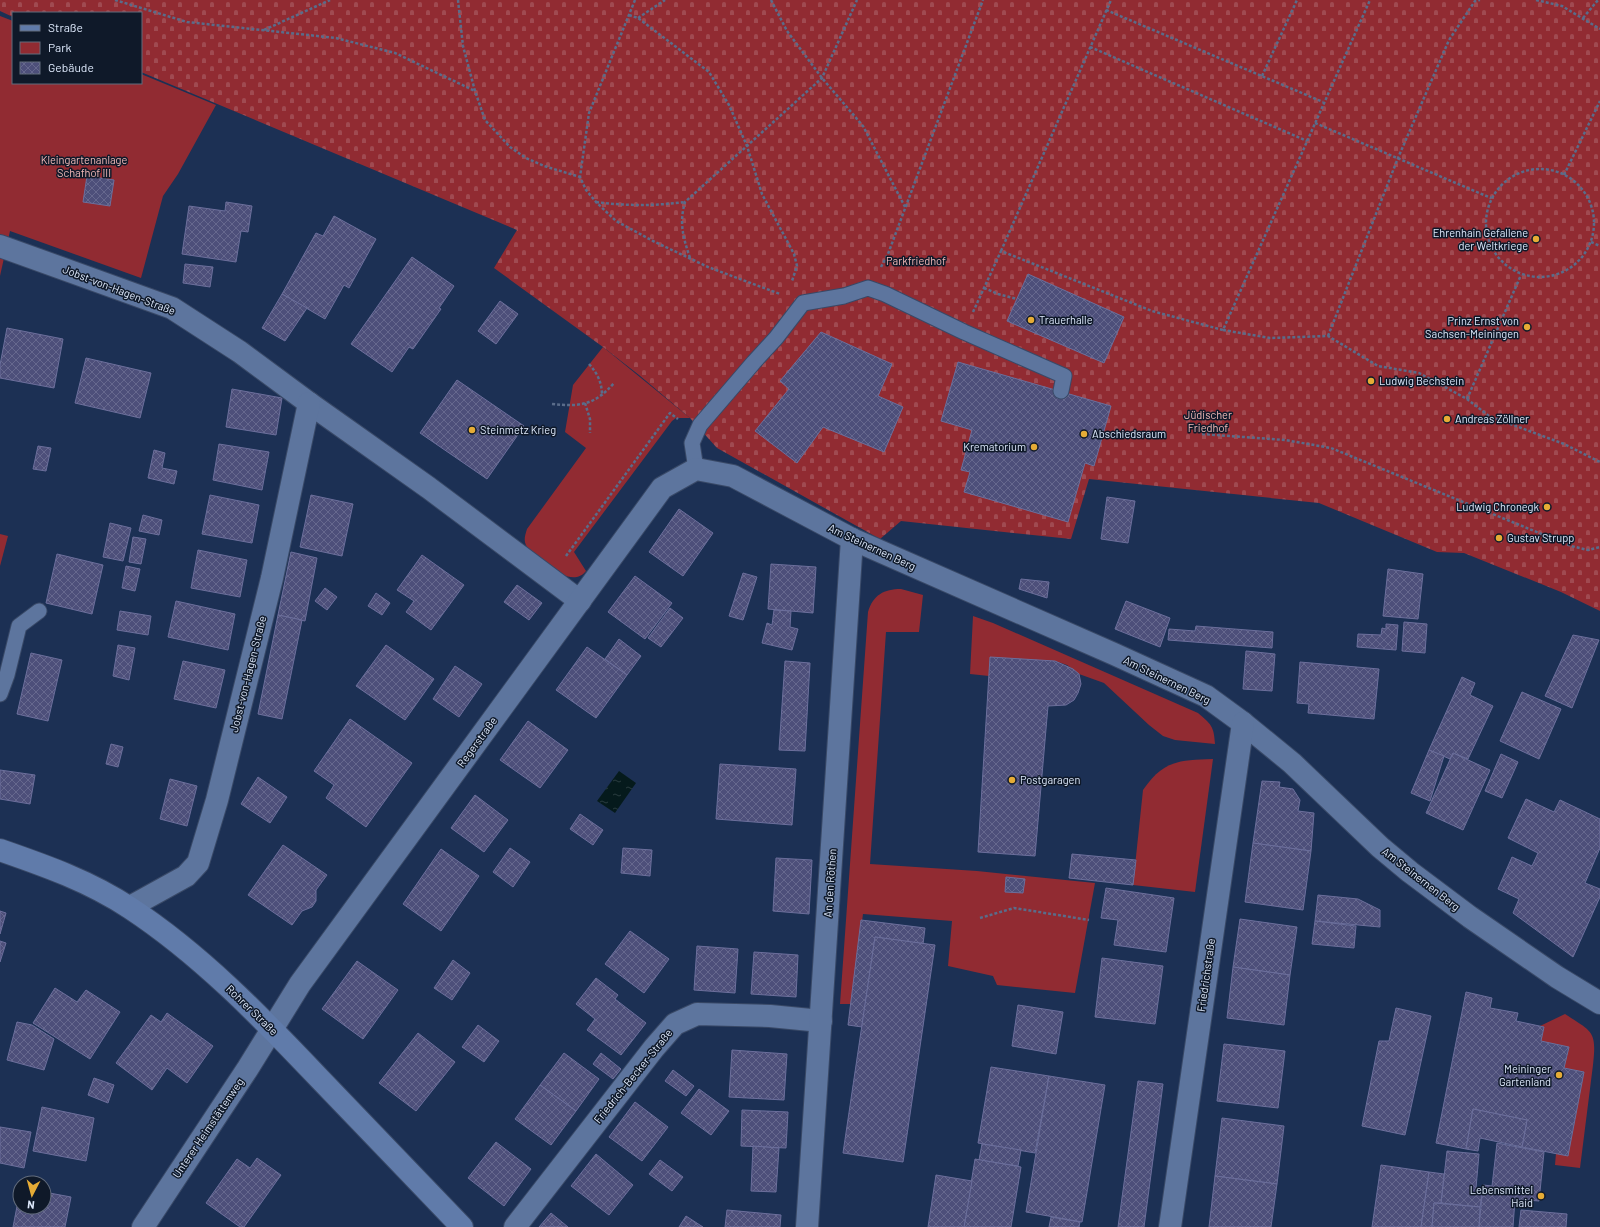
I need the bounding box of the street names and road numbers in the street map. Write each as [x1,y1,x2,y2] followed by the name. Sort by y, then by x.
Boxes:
[61,262,177,317] street label: Jobst-von-Hagen-Straße
[826,521,918,573] street label: Am Steinernen Berg
[227,614,268,733] street label: Jobst-von-Hagen-Straße
[1122,653,1213,706] street label: Am Steinernen Berg
[454,714,499,769] street label: Regerstraße
[1380,844,1463,913] street label: Am Steinernen Berg
[821,848,838,918] street label: An den Röthen
[1194,937,1217,1013] street label: Friedrichstraße
[224,982,281,1038] street label: Rohrer Straße
[591,1026,675,1125] street label: Friedrich-Becker-Straße
[169,1075,246,1180] street label: Unterer Heimstättenweg

